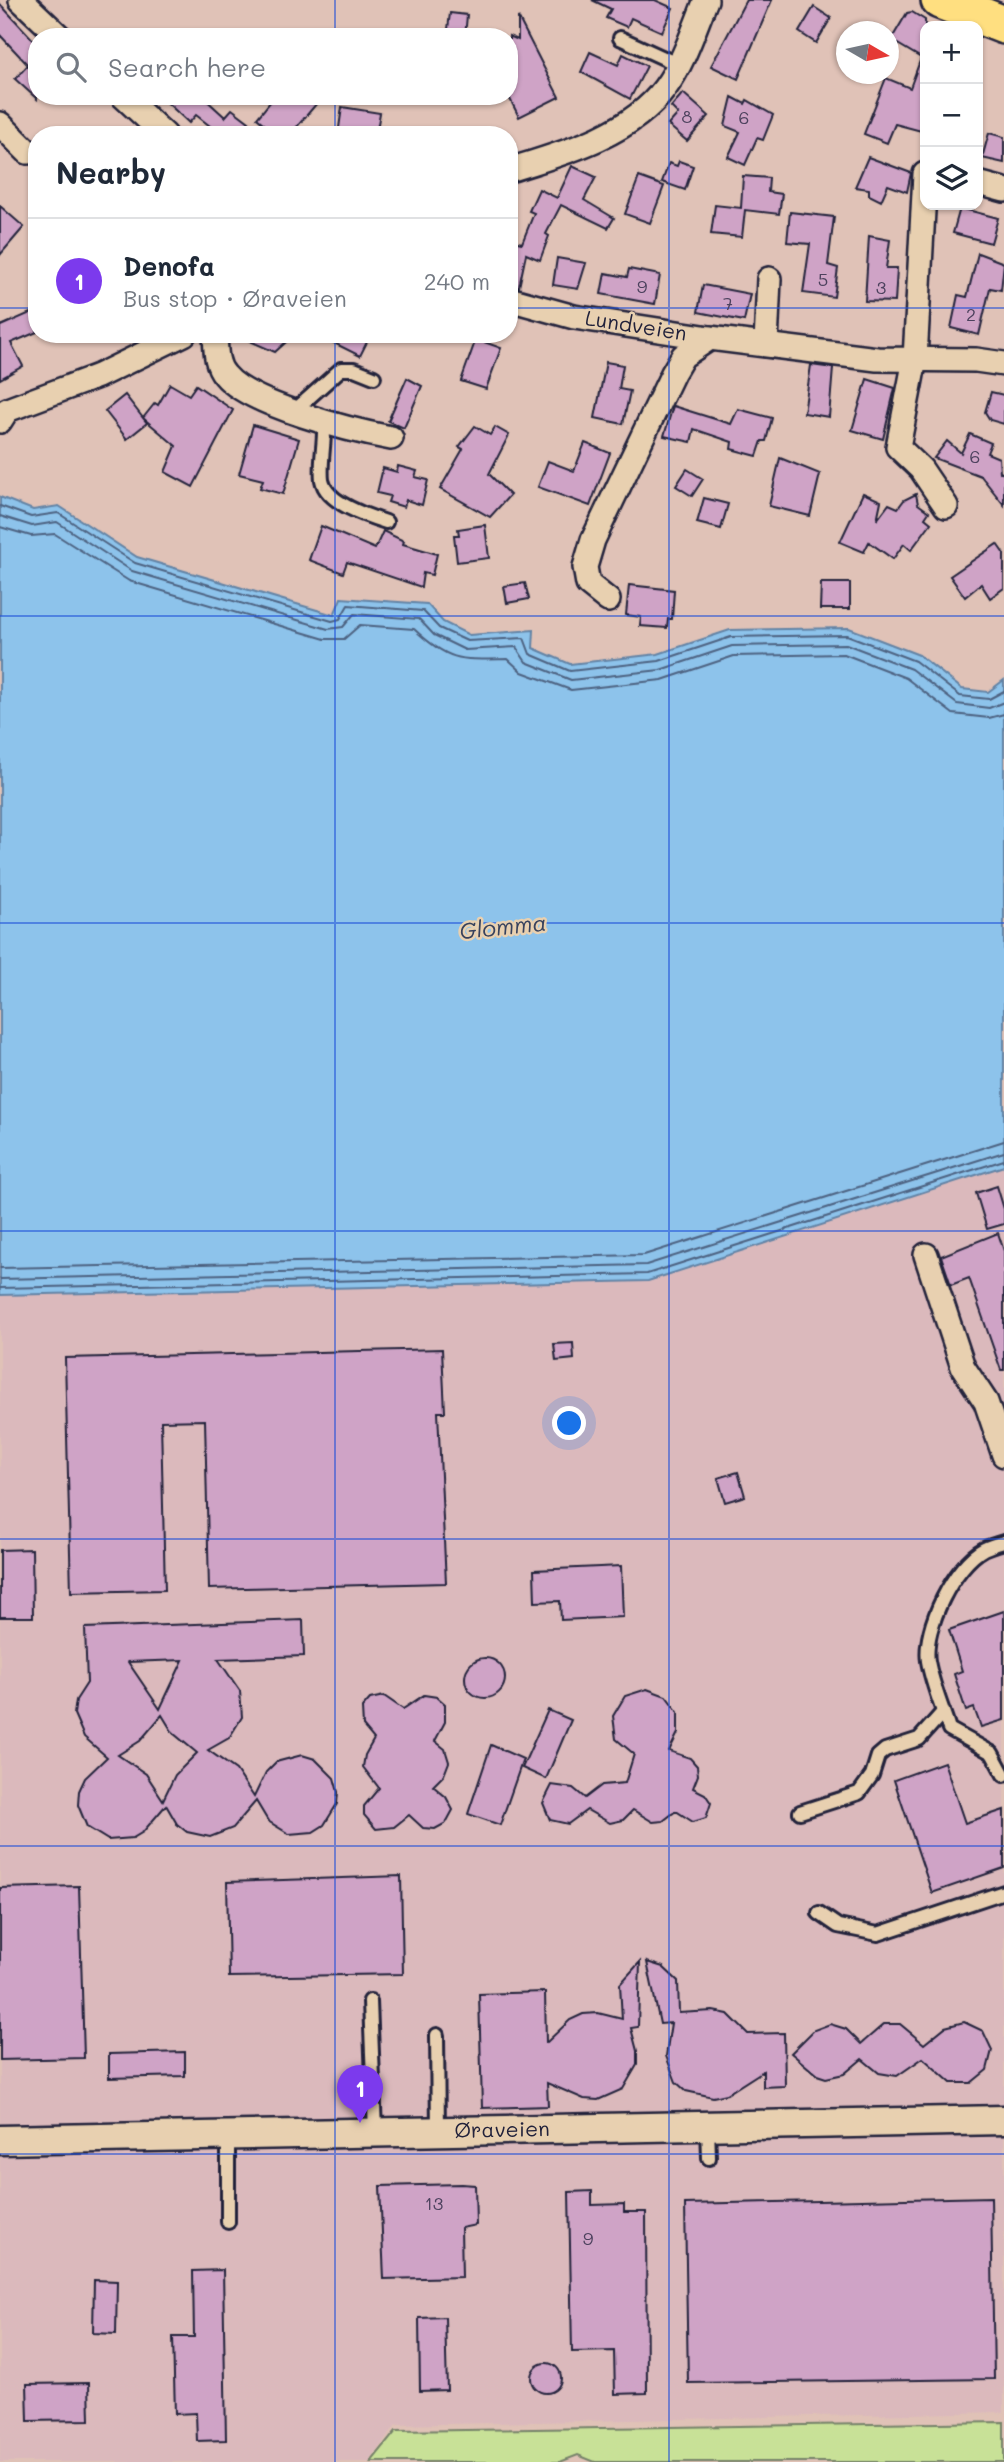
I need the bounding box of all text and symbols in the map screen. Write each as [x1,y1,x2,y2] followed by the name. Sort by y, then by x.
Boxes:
[836,21,899,84] north arrow
[920,21,983,210] map controls
[920,21,983,84] button: +
[28,28,518,105] search box
[52,48,90,86] icon: search
[108,50,266,84] text: Search here
[920,84,983,147] button: −
[682,104,693,128] house number: 8
[739,105,749,129] house number: 6
[920,147,983,210] button: layers
[56,152,166,192] text: Nearby
[123,249,215,283] text: Denofa
[74,266,84,296] text: 1
[424,266,490,296] text: 240 m
[818,267,828,291] house number: 5
[637,274,648,298] house number: 9
[876,275,886,299] house number: 3
[123,283,347,313] text: Bus stop · Øraveien
[723,291,733,315] house number: 7
[966,302,976,326] house number: 2
[583,303,689,346] street label: Lundveien
[970,444,980,468] house number: 6
[458,907,548,945] water label: Glomma
[552,1406,586,1440] your location
[337,2065,383,2123] pin: 1
[454,2114,550,2143] street label: Øraveien
[425,2191,443,2215] house number: 13
[583,2226,594,2250] house number: 9

